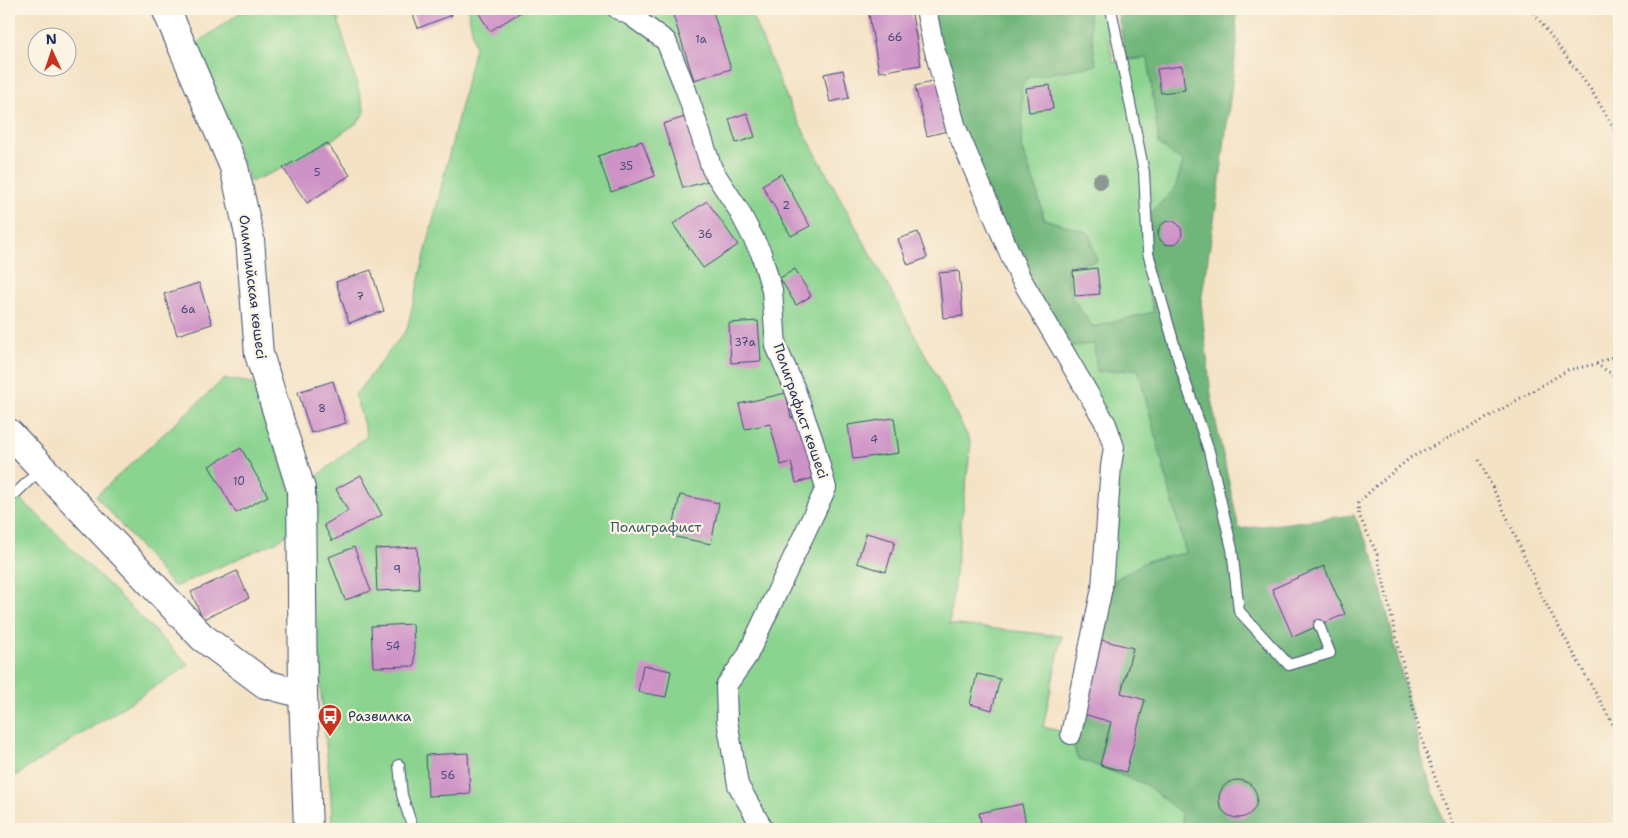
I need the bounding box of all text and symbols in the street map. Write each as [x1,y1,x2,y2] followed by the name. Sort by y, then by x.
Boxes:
[28,28,78,78] north arrow
[45,30,57,48] text: N
[887,30,903,45] house number: 66
[695,32,707,47] house number: 1а
[619,159,633,174] house number: 35
[314,165,321,180] house number: 5
[782,198,790,213] house number: 2
[235,214,271,360] street label: Олимпийская көшесі
[697,227,713,242] house number: 36
[356,289,364,304] house number: 7
[181,302,195,317] house number: 6а
[734,335,756,350] house number: 37а
[769,341,833,481] street label: Полиграфист көшесі
[318,401,326,416] house number: 8
[870,432,878,447] house number: 4
[233,474,245,489] house number: 10
[611,518,702,536] park label: Полиграфист
[393,562,401,577] house number: 9
[386,639,400,654] house number: 54
[317,703,343,737] bus stop icon: Развилка
[348,707,412,725] place label: Развилка
[441,768,455,783] house number: 56

